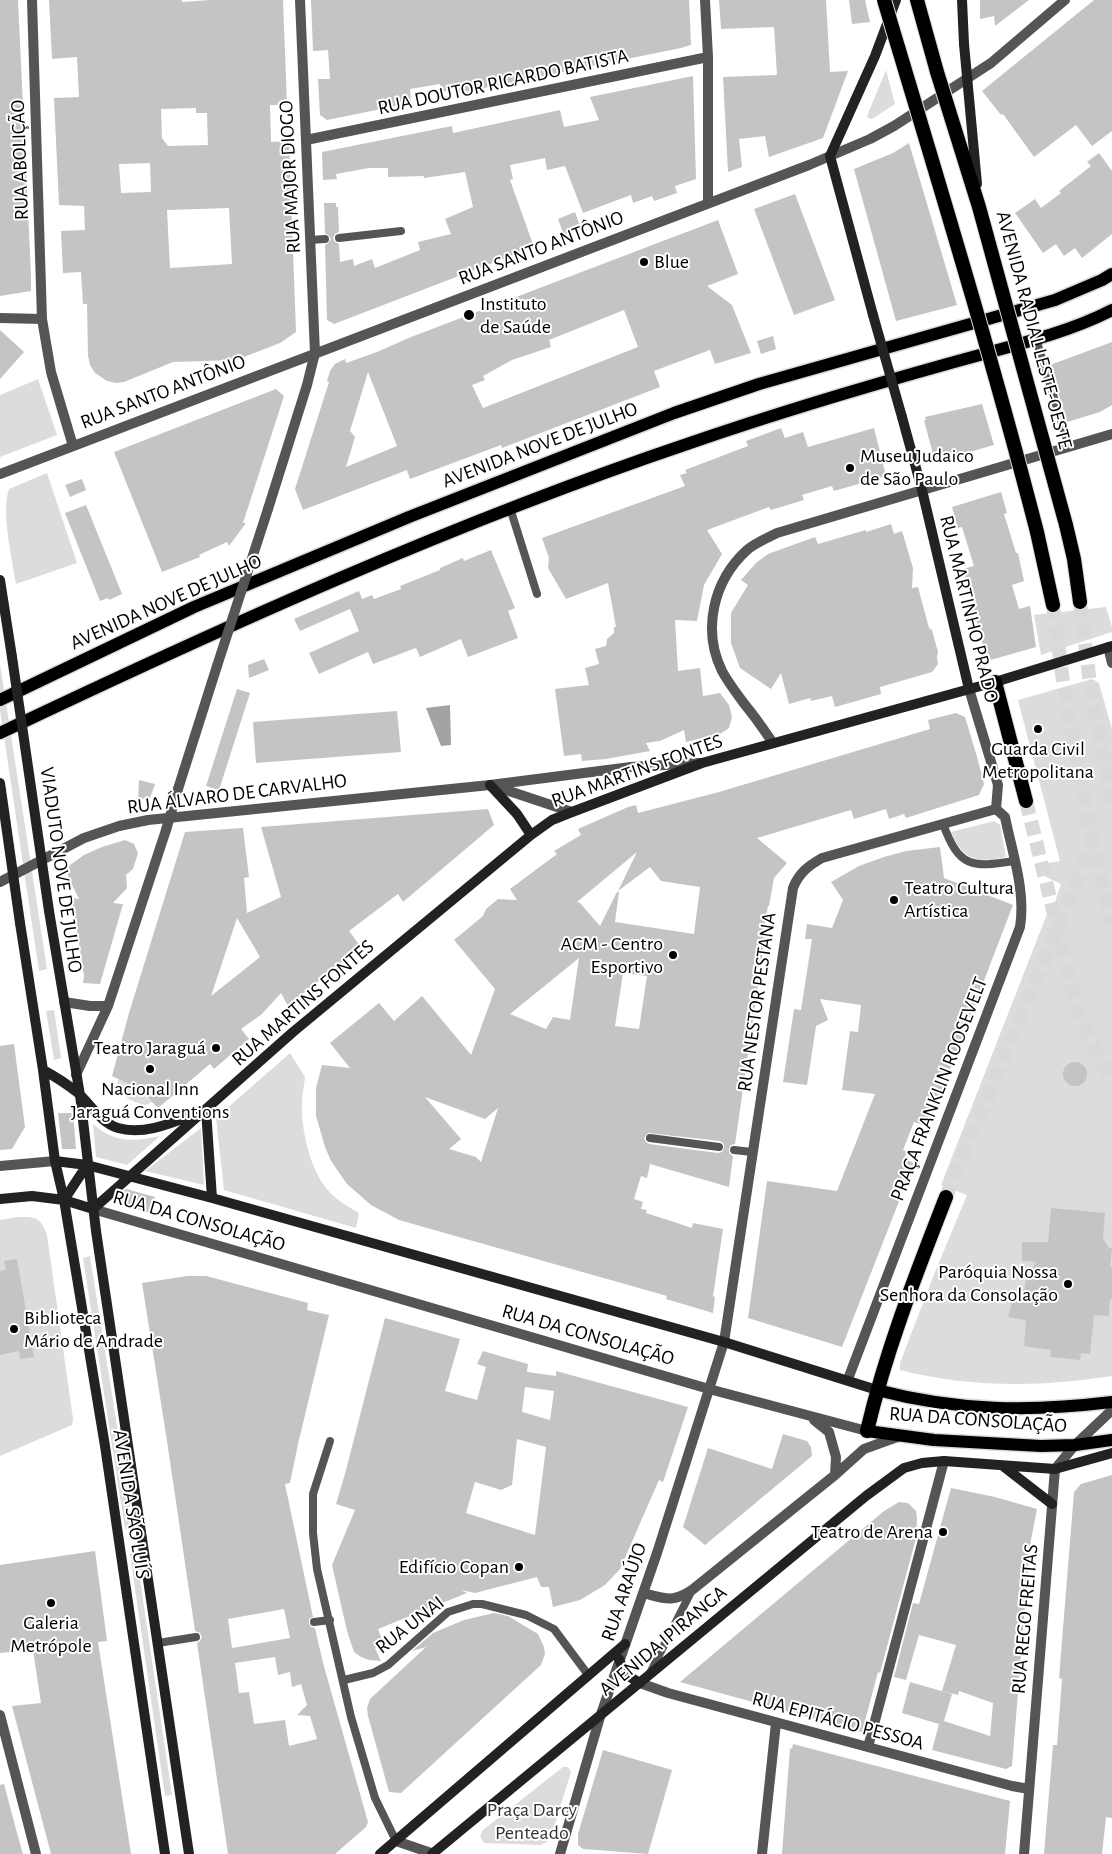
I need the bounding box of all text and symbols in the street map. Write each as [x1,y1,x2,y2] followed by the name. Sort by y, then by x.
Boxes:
[375,44,631,120] street label: RUA DOUTOR RICARDO BATISTA
[6,99,34,221] street label: RUA ABOLIÇÃO
[274,100,306,254] street label: RUA MAJOR DIOGO
[455,205,627,291] street label: RUA SANTO ANTÔNIO
[991,208,1077,452] street label: AVENIDA RADIAL LESTE-OESTE
[654,250,689,274] place label: Blue
[638,256,650,268] marker: Blue
[480,292,551,339] place label: Instituto de Saúde
[462,308,476,322] marker: Instituto de Saúde
[77,349,249,435] street label: RUA SANTO ANTÔNIO
[439,397,641,493] street label: AVENIDA NOVE DE JULHO
[860,444,974,491] place label: Museu Judaico de São Paulo
[844,462,856,474] marker: Museu Judaico de São Paulo
[934,513,1004,705] street label: RUA MARTINHO PRADO
[66,549,266,655] street label: AVENIDA NOVE DE JULHO
[1032,723,1044,735] marker: Guarda Civil Metropolitana
[548,729,726,813] street label: RUA MARTINS FONTES
[982,737,1094,784] place label: Guarda Civil Metropolitana
[35,766,87,974] street label: VIADUTO NOVE DE JULHO
[126,769,348,819] street label: RUA ÁLVARO DE CARVALHO
[904,876,1014,923] place label: Teatro Cultura Artística
[888,894,900,906] marker: Teatro Cultura Artística
[733,911,781,1093] street label: RUA NESTOR PESTANA
[561,932,663,979] place label: ACM - Centro Esportivo
[227,935,379,1071] street label: RUA MARTINS FONTES
[667,949,679,961] marker: ACM - Centro Esportivo
[885,974,993,1204] street label: PRAÇA FRANKLIN ROOSEVELT
[94,1036,206,1060] place label: Teatro Jaraguá
[210,1042,222,1054] marker: Teatro Jaraguá
[144,1063,156,1075] marker: Nacional Inn Jaraguá Conventions
[71,1077,229,1124] place label: Nacional Inn Jaraguá Conventions
[110,1185,288,1257] street label: RUA DA CONSOLAÇÃO
[880,1260,1058,1307] place label: Paróquia Nossa Senhora da Consolação
[1062,1278,1074,1290] marker: Paróquia Nossa Senhora da Consolação
[499,1299,677,1371] street label: RUA DA CONSOLAÇÃO
[24,1306,163,1353] place label: Biblioteca Mário de Andrade
[8,1323,20,1335] marker: Biblioteca Mário de Andrade
[888,1402,1068,1438] street label: RUA DA CONSOLAÇÃO
[107,1428,155,1580] street label: AVENIDA SÃO LUÍS
[811,1520,933,1544] place label: Teatro de Arena
[937,1526,949,1538] marker: Teatro de Arena
[596,1540,652,1644] street label: RUA ARAÚJO
[1006,1543,1044,1695] street label: RUA REGO FREITAS
[399,1555,509,1579] place label: Edifício Copan
[513,1561,525,1573] marker: Edifício Copan
[594,1581,732,1701] street label: AVENIDA IPIRANGA
[371,1591,449,1659] street label: RUA UNAI
[45,1597,57,1609] marker: Galeria Metrópole
[10,1611,92,1658] place label: Galeria Metrópole
[749,1686,927,1756] street label: RUA EPITÁCIO PESSOA
[487,1798,577,1845] park label: Praça Darcy Penteado

